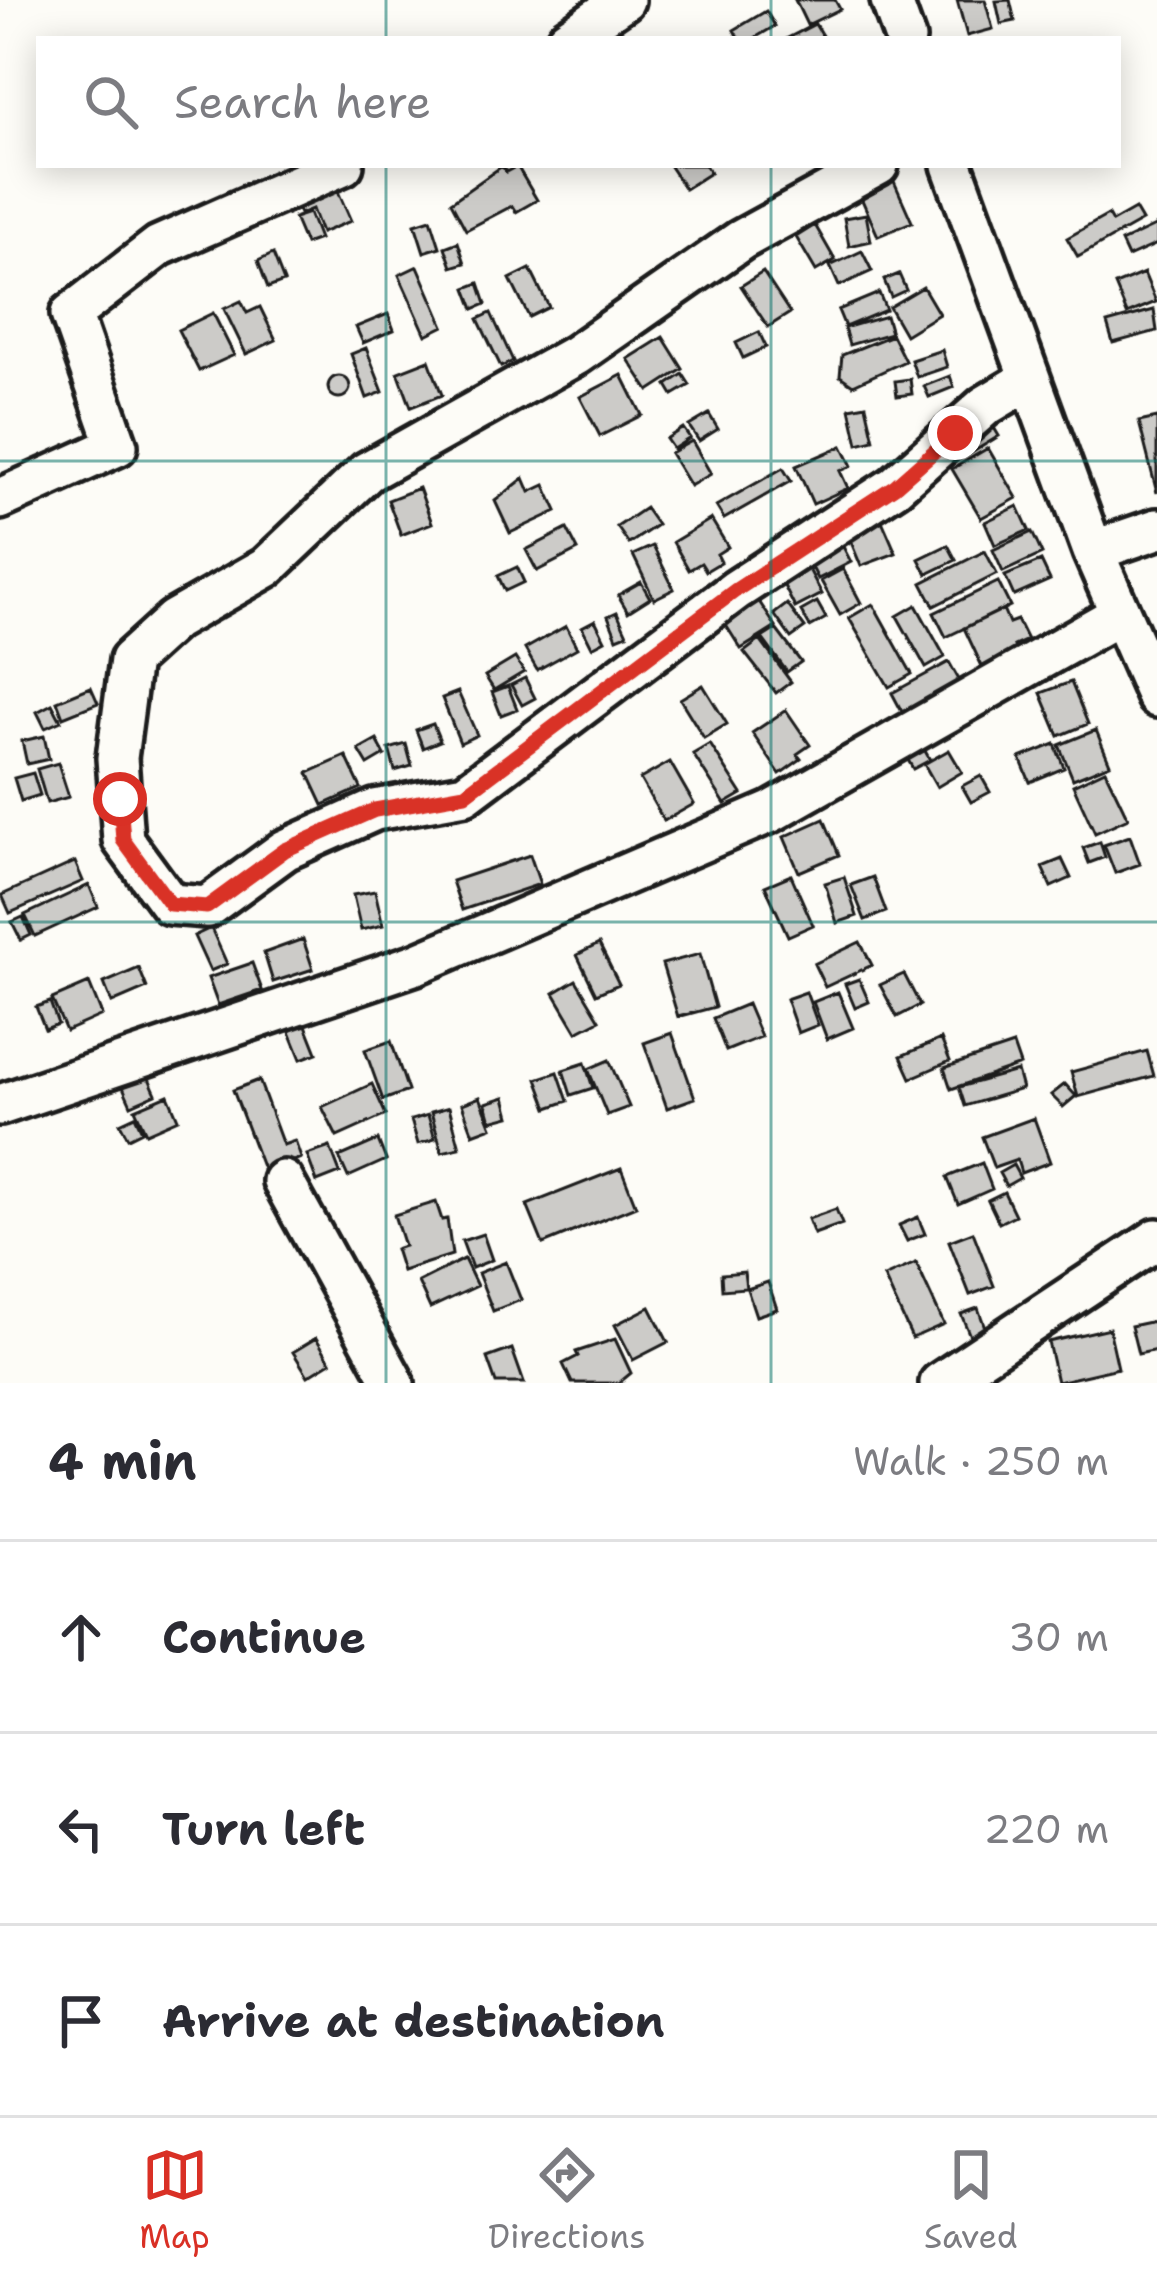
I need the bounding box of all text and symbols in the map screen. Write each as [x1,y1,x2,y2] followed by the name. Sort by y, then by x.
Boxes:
[36,36,1121,168] search box
[78,69,144,135] icon: search
[174,72,431,132] text: Search here
[928,406,982,460] route end
[93,772,147,826] route start
[48,1427,197,1495] text: 4 min
[853,1435,1109,1487] text: Walk · 250 m
[48,1604,114,1670] icon: ahead
[162,1607,366,1667] text: Continue
[1008,1611,1109,1663] text: 30 m
[48,1796,114,1862] icon: left
[162,1799,365,1859] text: Turn left
[983,1803,1109,1855] text: 220 m
[48,1988,114,2054] icon: arrive
[162,1991,665,2051] text: Arrive at destination
[139,2142,210,2259] tab: Map
[488,2142,646,2259] tab: Directions
[924,2142,1018,2259] tab: Saved

